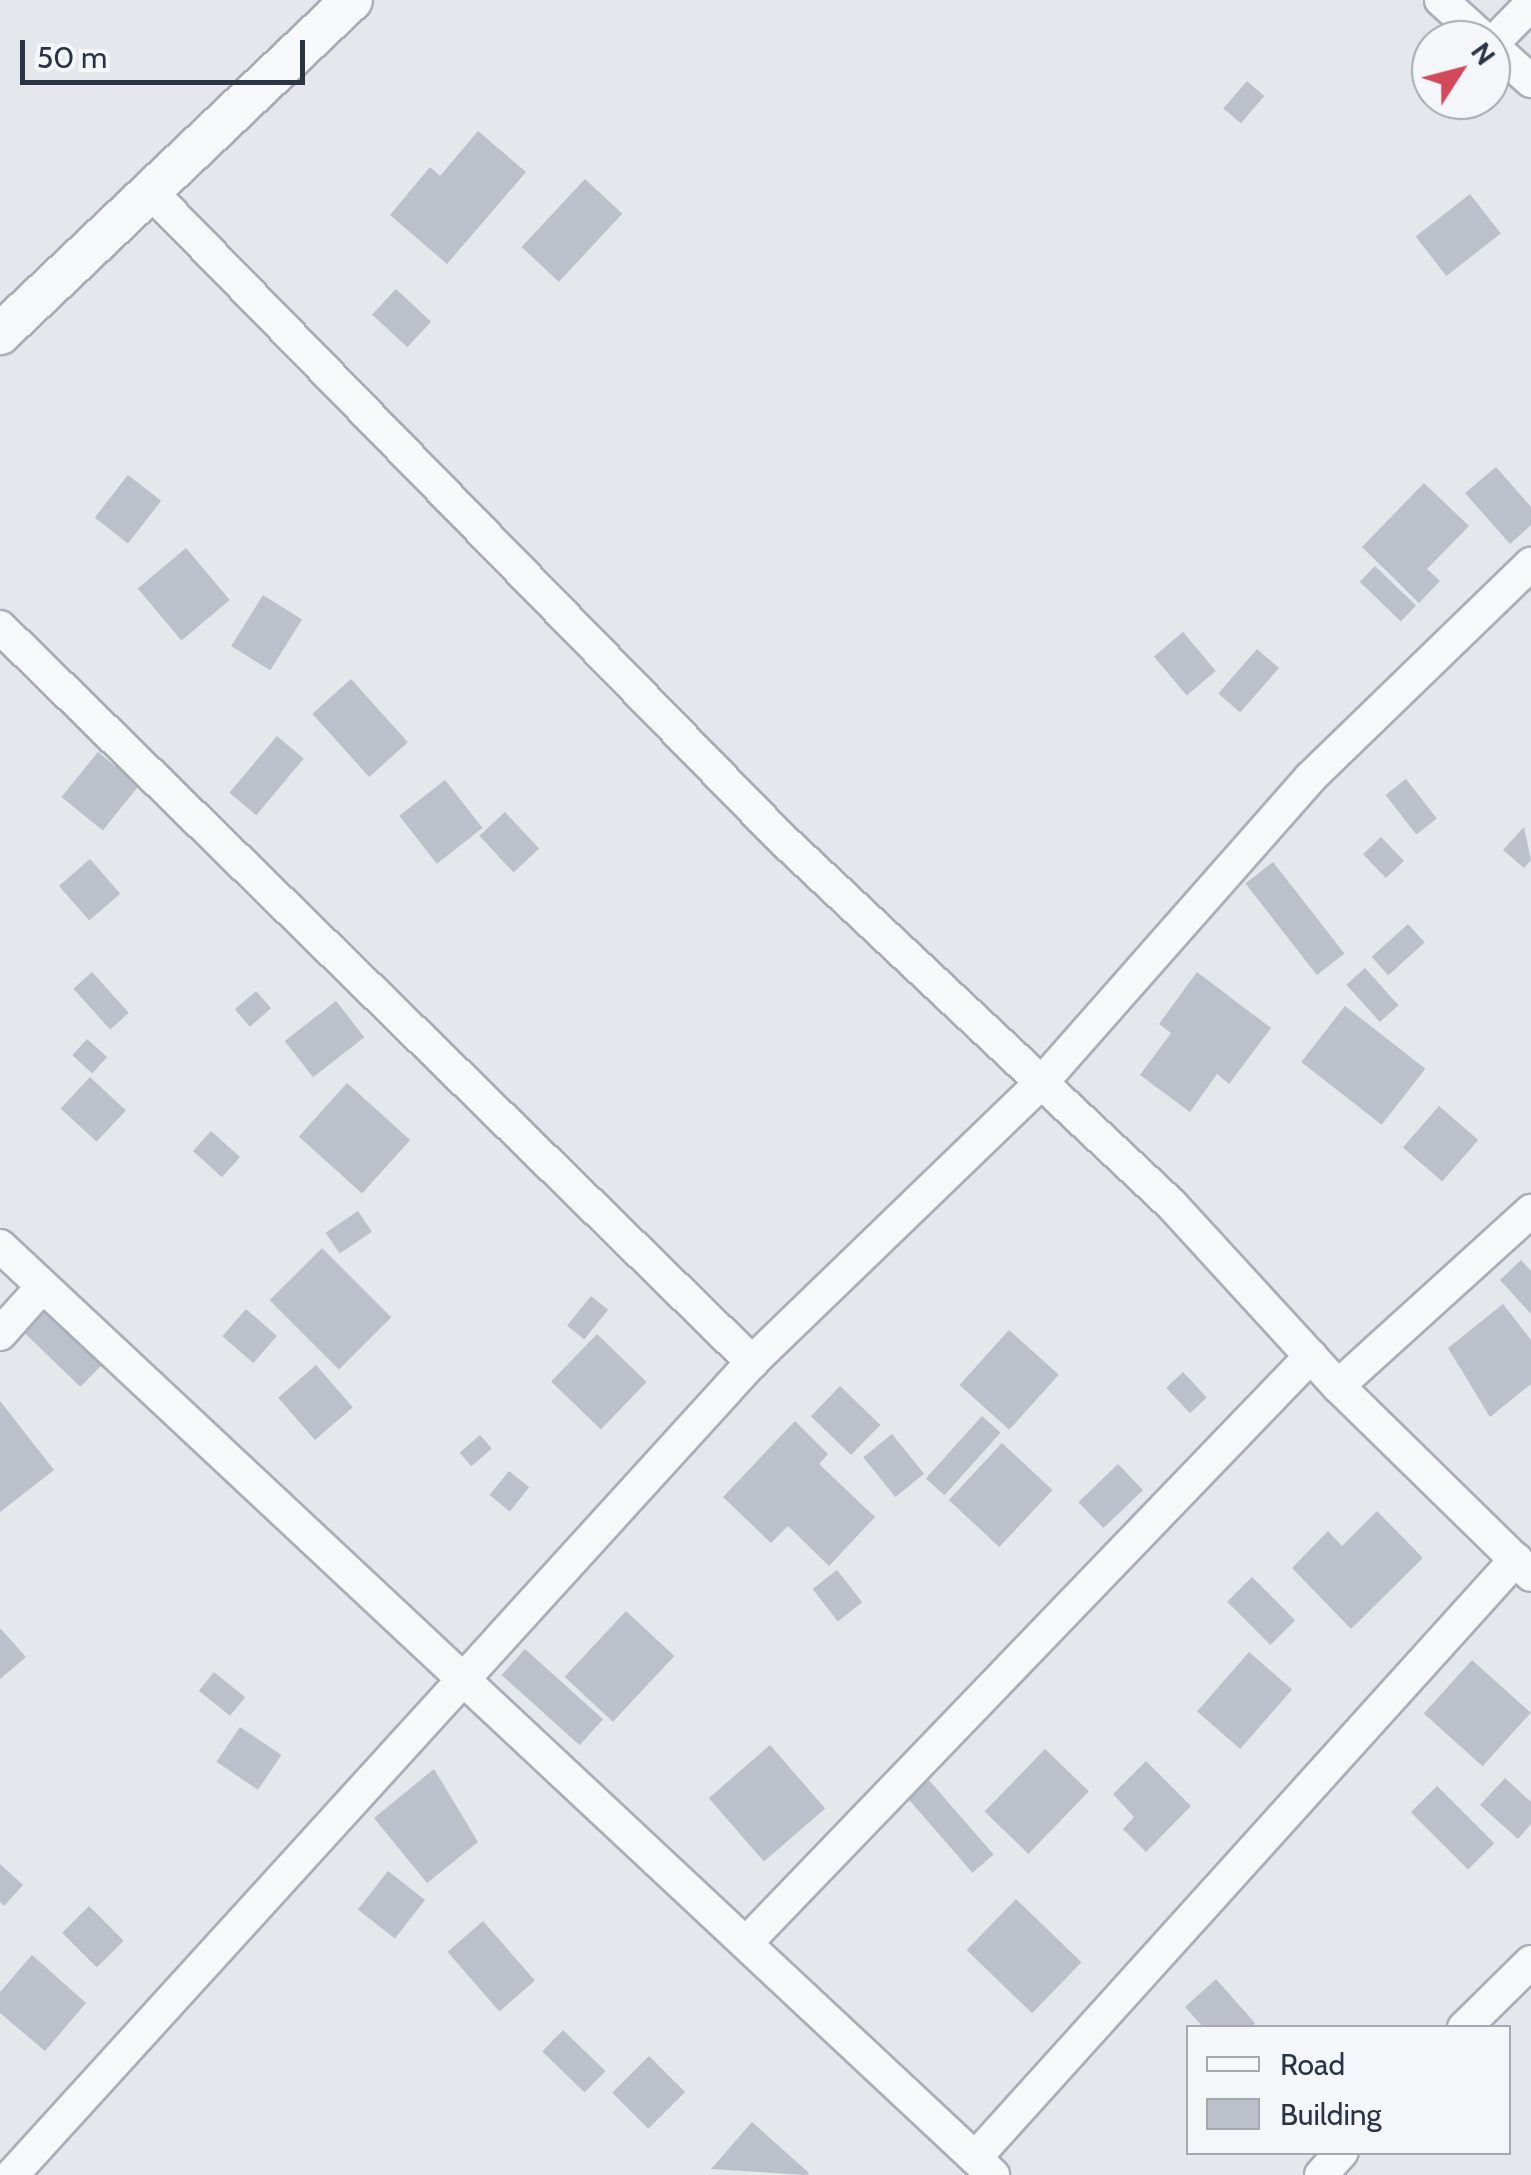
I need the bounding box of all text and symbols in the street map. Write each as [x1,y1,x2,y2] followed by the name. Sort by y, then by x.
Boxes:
[25,20,310,82] scale bar
[1411,20,1511,120] north arrow
[1464,36,1503,72] text: N
[37,39,107,76] text: 50 m
[1186,2025,1511,2155] legend
[1280,2046,1345,2083] text: Road
[1280,2096,1382,2133] text: Building

